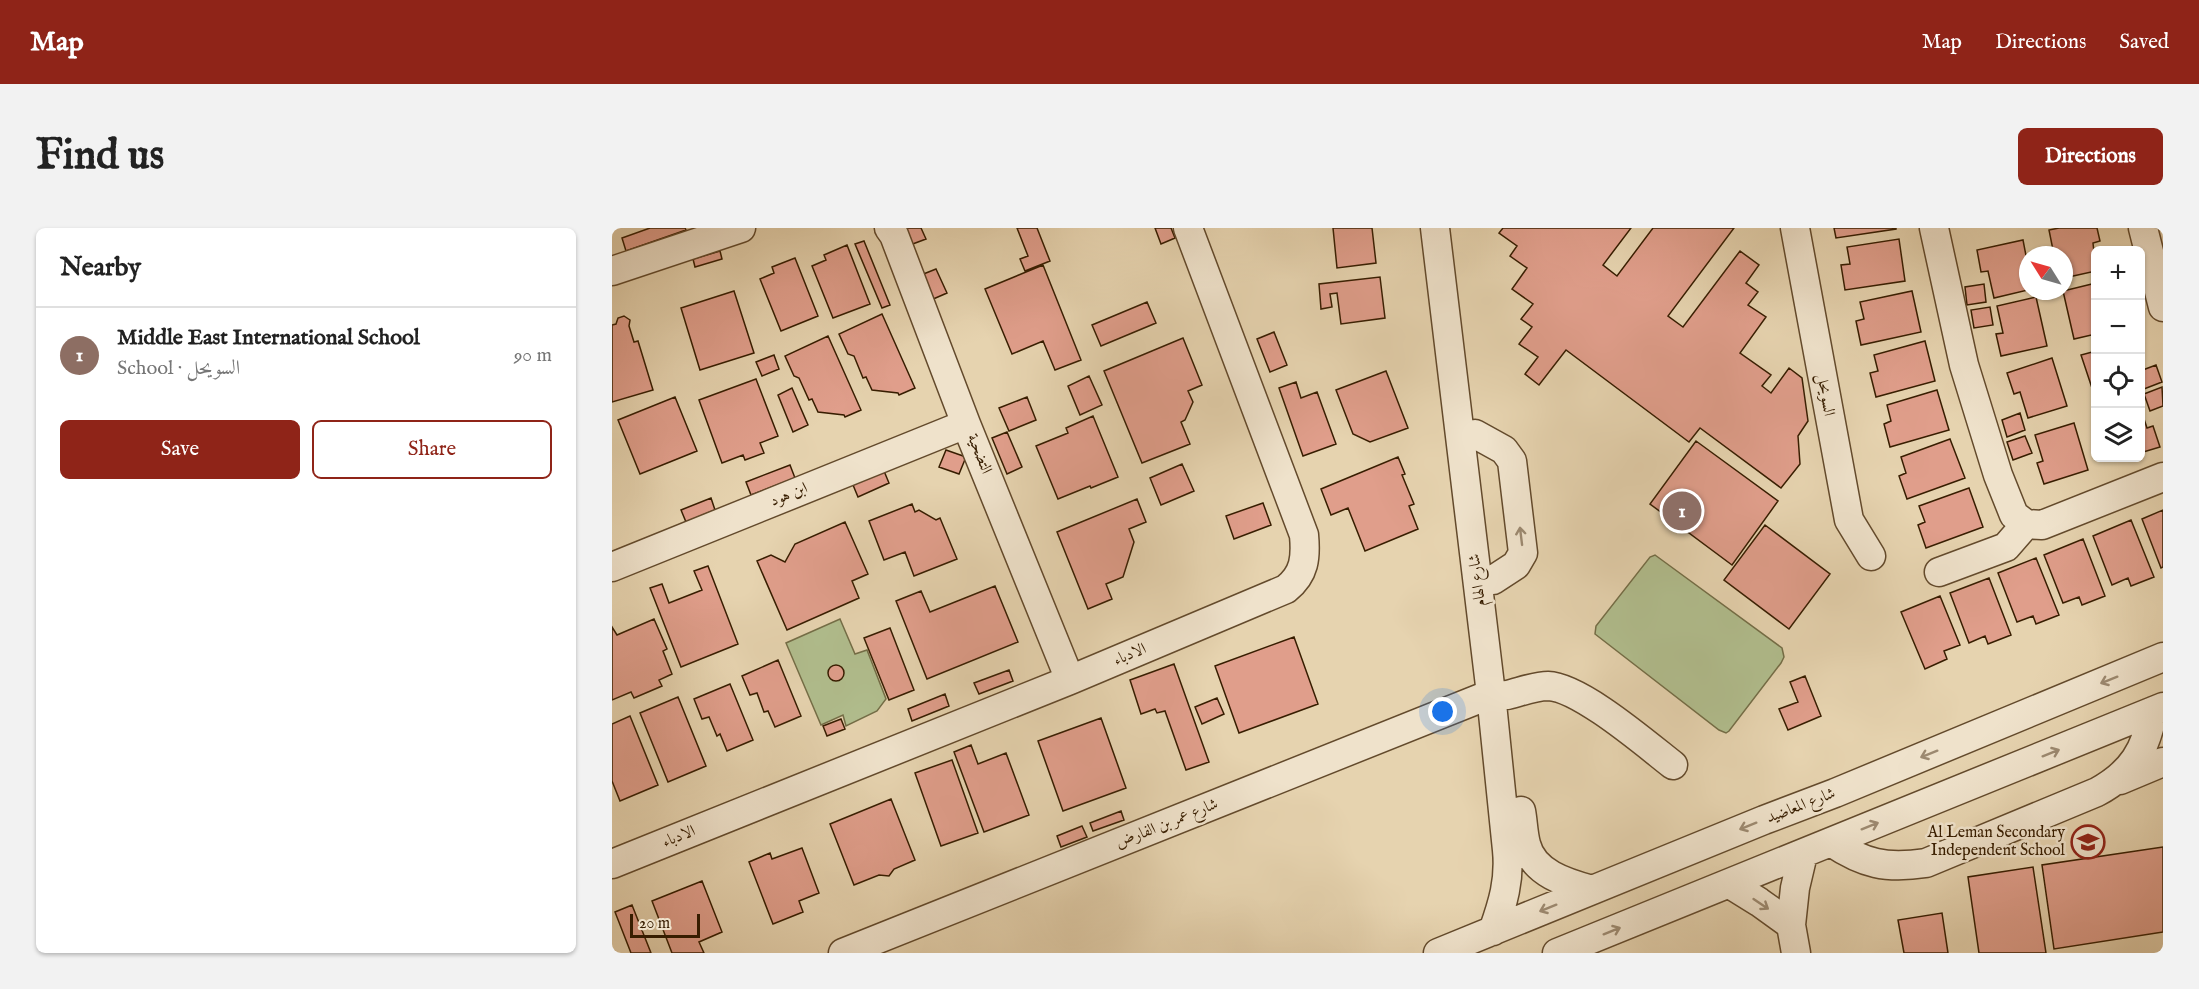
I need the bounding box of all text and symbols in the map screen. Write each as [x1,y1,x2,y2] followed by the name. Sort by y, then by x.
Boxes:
[30,25,84,60] text: Map
[1922,29,1962,56] text: Map
[1995,29,2086,56] text: Directions
[2119,29,2169,56] text: Saved
[2018,128,2163,185] button: Directions
[36,130,164,183] text: Find us
[2019,246,2073,300] north arrow
[2091,246,2145,462] map controls
[2091,246,2145,300] button: +
[60,251,141,284] text: Nearby
[2091,300,2145,354] button: −
[117,324,420,352] text: Middle East International School
[76,343,83,368] text: 1
[514,343,552,368] text: 90 m
[2091,354,2145,408] button: locate
[117,356,240,381] text: School · السويحل
[1811,372,1839,418] street label: السويحل
[2091,408,2145,462] button: layers
[60,420,300,479] button: Save
[312,420,552,479] button: Share
[962,431,996,477] street label: التضحية
[767,478,811,512] street label: ابن هود
[1662,488,1702,534] pin: 1
[1515,526,1526,546] one-way arrow
[1465,552,1494,608] street label: شارع الهام
[1111,639,1149,671] street label: الادباء
[2100,675,2119,686] one-way arrow
[1428,697,1457,726] your location
[2041,747,2059,758] one-way arrow
[1920,749,1938,760] one-way arrow
[1764,784,1839,830] street label: شارع المعاضيد
[1113,794,1222,855] street label: شارع عمر بن الفارض
[1860,820,1879,831] one-way arrow
[660,821,698,853] street label: الادباء
[1739,821,1757,832] one-way arrow
[1926,823,2066,861] place label: Al Leman Secondary Independent School
[2070,824,2106,860] school or university icon: Al Leman Secondary Independent School
[1752,898,1769,910] one-way arrow
[1539,903,1557,914] one-way arrow
[630,911,700,938] scale bar
[639,914,670,934] text: 20 m
[1602,925,1620,936] one-way arrow

